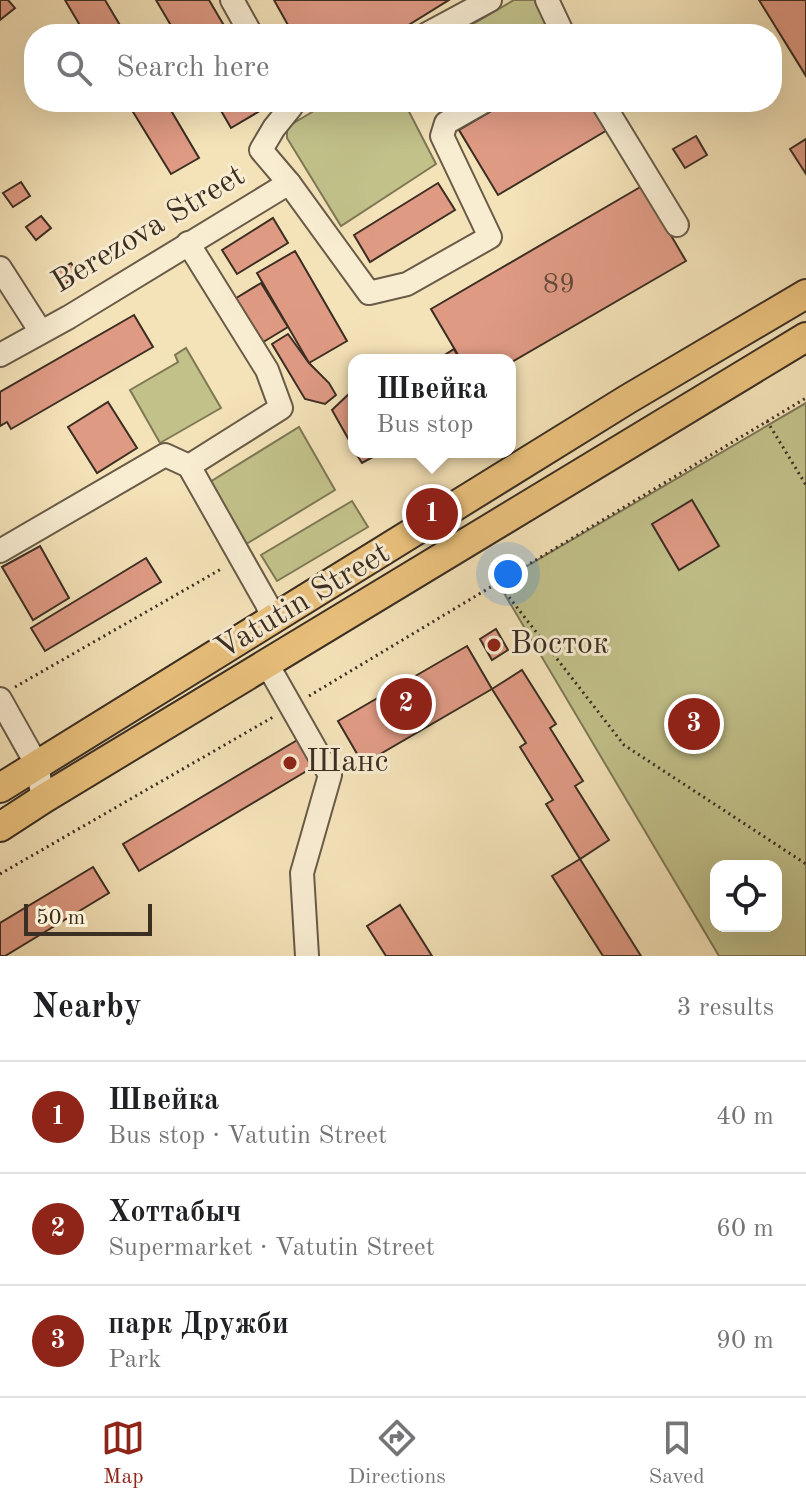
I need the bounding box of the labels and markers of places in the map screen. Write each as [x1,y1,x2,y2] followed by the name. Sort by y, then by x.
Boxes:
[406,484,458,544] pin: 1
[510,629,609,661] place label: Восток
[485,636,503,654] marker: Восток
[380,674,432,734] pin: 2
[668,694,720,754] pin: 3
[306,747,389,779] place label: Шанс
[281,754,299,772] marker: Шанс

